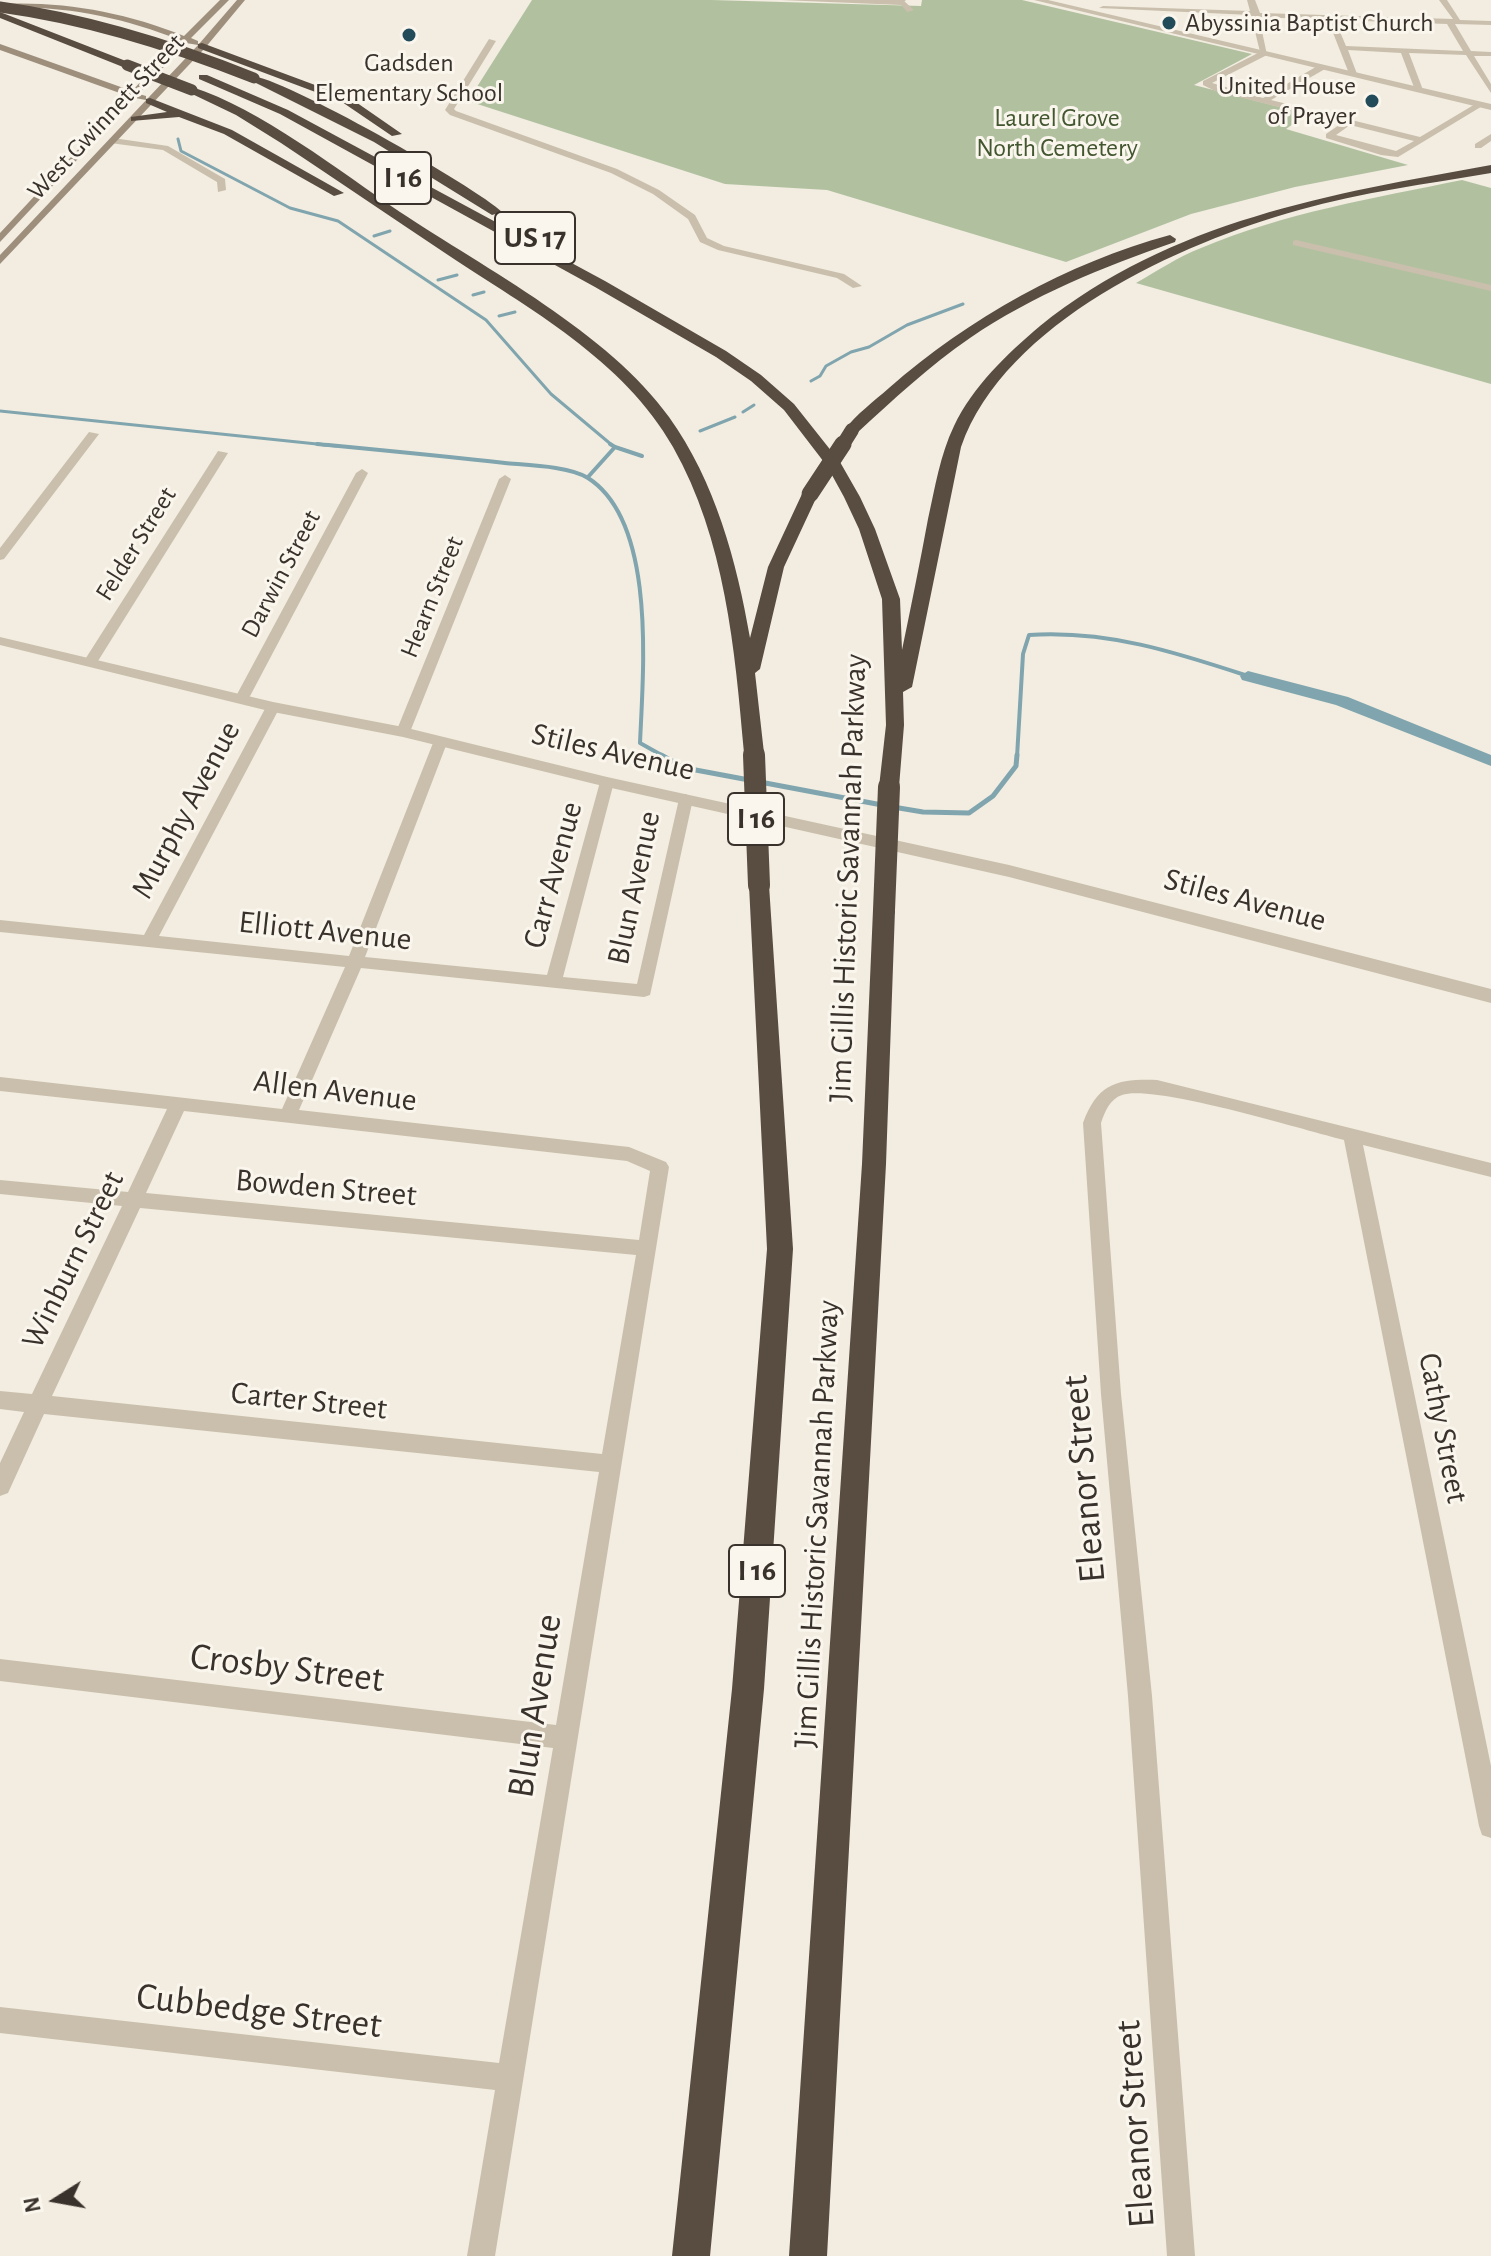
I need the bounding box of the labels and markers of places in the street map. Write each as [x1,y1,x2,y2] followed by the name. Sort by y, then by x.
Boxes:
[1185,7,1434,39] place label: Abyssinia Baptist Church
[1160,14,1178,32] marker: Abyssinia Baptist Church
[400,26,418,44] marker: Gadsden Elementary School
[315,47,503,108] place label: Gadsden Elementary School
[1218,70,1356,132] place label: United House of Prayer
[1363,92,1381,110] marker: United House of Prayer

